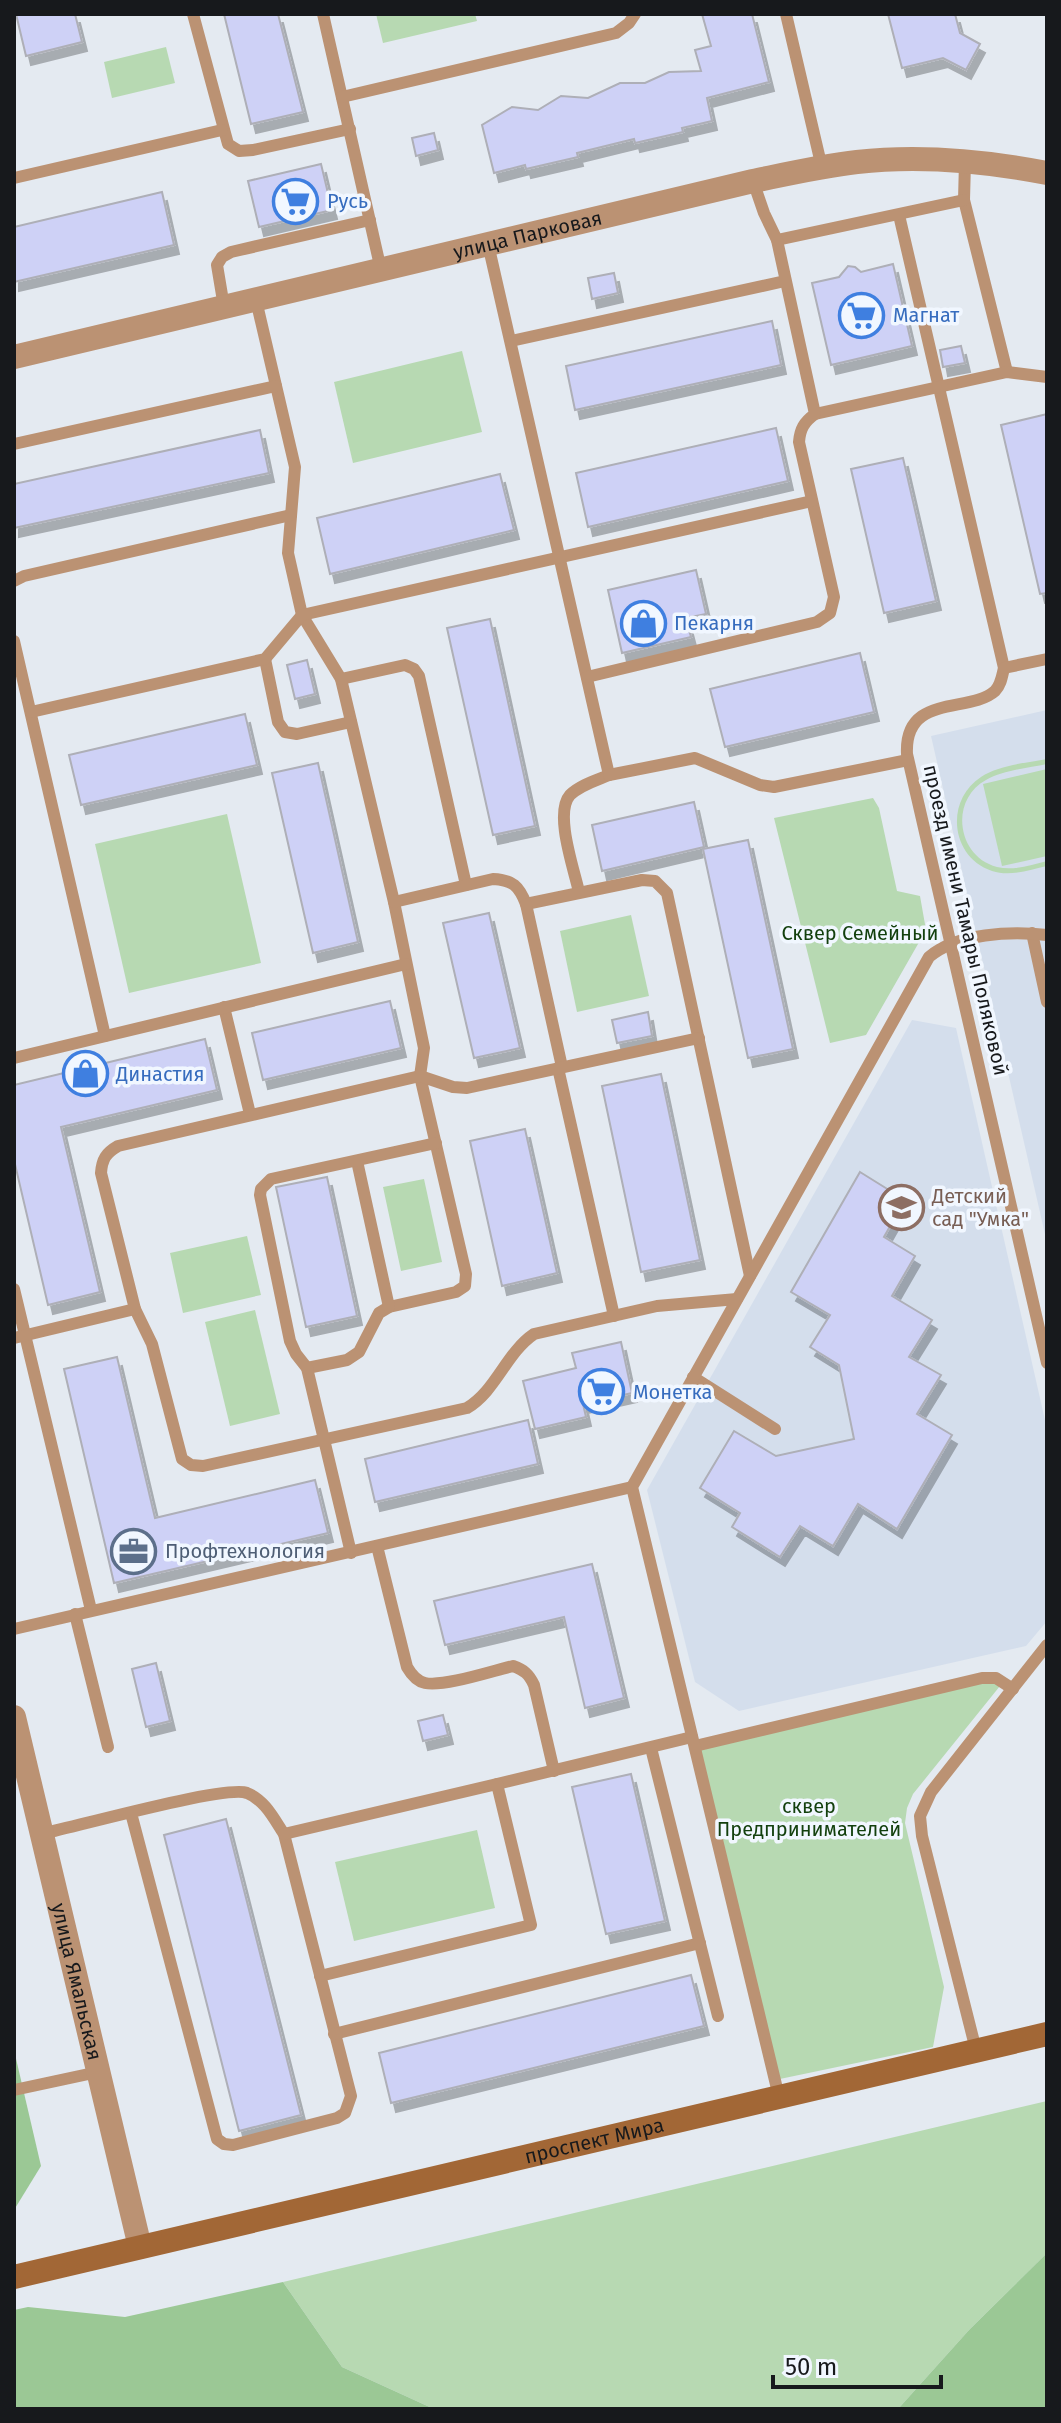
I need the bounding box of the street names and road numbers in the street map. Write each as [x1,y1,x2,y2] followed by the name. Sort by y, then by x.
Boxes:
[451,205,604,264] street label: улица Парковая
[919,762,1013,1078] street label: проезд имени Тамары Поляковой
[47,1901,107,2063] street label: улица Ямальская
[522,2113,666,2169] street label: проспект Мира

